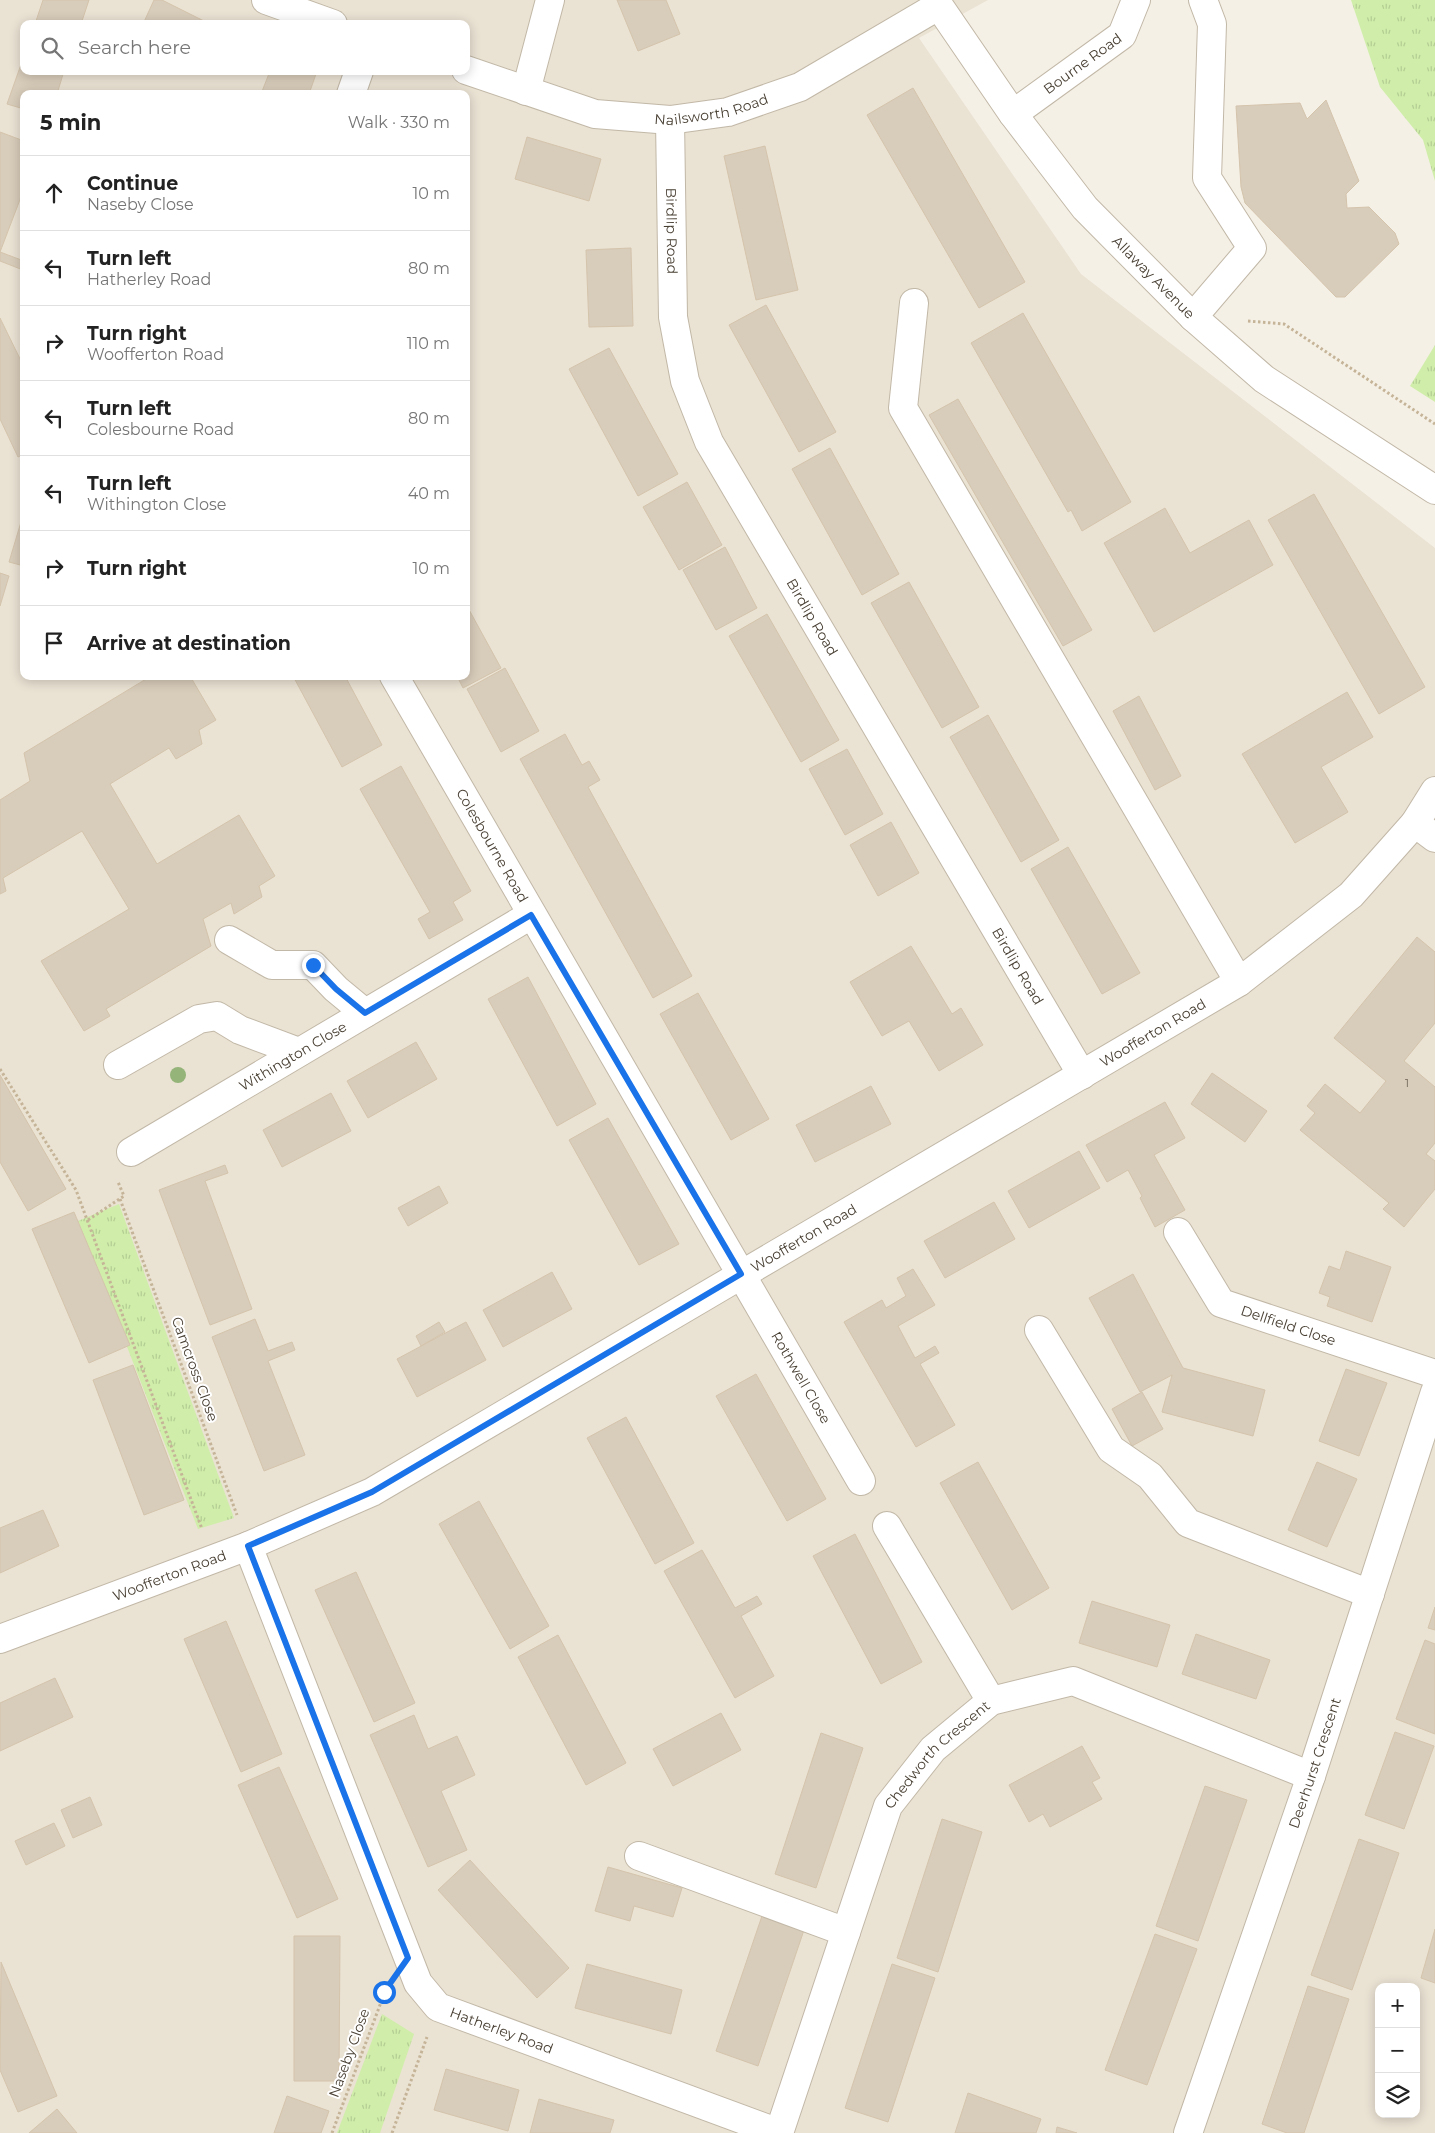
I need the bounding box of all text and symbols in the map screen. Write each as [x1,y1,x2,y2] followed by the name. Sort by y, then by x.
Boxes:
[20,20,470,75] search box
[1040,29,1125,98] street label: Bourne Road
[38,34,66,62] icon: search
[78,36,191,59] text: Search here
[654,90,771,129] street label: Nailsworth Road
[40,110,101,135] text: 5 min
[348,113,450,132] text: Walk · 330 m
[87,172,178,195] text: Continue
[40,179,68,207] icon: ahead
[412,184,450,203] text: 10 m
[662,188,681,274] street label: Birdlip Road
[87,195,194,214] text: Naseby Close
[1109,232,1199,323] street label: Allaway Avenue
[87,247,172,270] text: Turn left
[40,254,68,282] icon: left
[408,259,450,278] text: 80 m
[87,270,211,289] text: Hatherley Road
[87,322,187,345] text: Turn right
[40,329,68,357] icon: right
[407,334,450,353] text: 110 m
[87,345,224,364] text: Woofferton Road
[87,397,172,420] text: Turn left
[40,404,68,432] icon: left
[408,409,450,428] text: 80 m
[87,420,234,439] text: Colesbourne Road
[87,472,172,495] text: Turn left
[40,479,68,507] icon: left
[408,484,450,503] text: 40 m
[87,495,226,514] text: Withington Close
[40,554,68,582] icon: right
[87,557,187,580] text: Turn right
[412,559,450,578] text: 10 m
[782,575,842,659] street label: Birdlip Road
[40,629,68,657] icon: arrive
[87,632,291,655] text: Arrive at destination
[452,785,532,906] street label: Colesbourne Road
[988,924,1048,1008] street label: Birdlip Road
[302,954,325,977] route end
[1097,995,1209,1071] street label: Woofferton Road
[236,1017,350,1095] street label: Withington Close
[1405,1076,1409,1090] house number: 1
[747,1200,860,1276] street label: Woofferton Road
[1238,1301,1338,1350] street label: Dellfield Close
[168,1314,222,1424] street label: Camcross Close
[767,1328,835,1427] street label: Rothwell Close
[110,1546,229,1605] street label: Woofferton Road
[1285,1695,1345,1831] street label: Deerhurst Crescent
[880,1696,994,1813] street label: Chedworth Crescent
[373,1981,396,2004] route start
[1375,1983,1420,2118] map controls
[1375,1983,1420,2028] button: +
[447,2003,556,2058] street label: Hatherley Road
[325,2006,373,2100] street label: Naseby Close
[1375,2028,1420,2073] button: −
[1375,2073,1420,2118] button: layers

